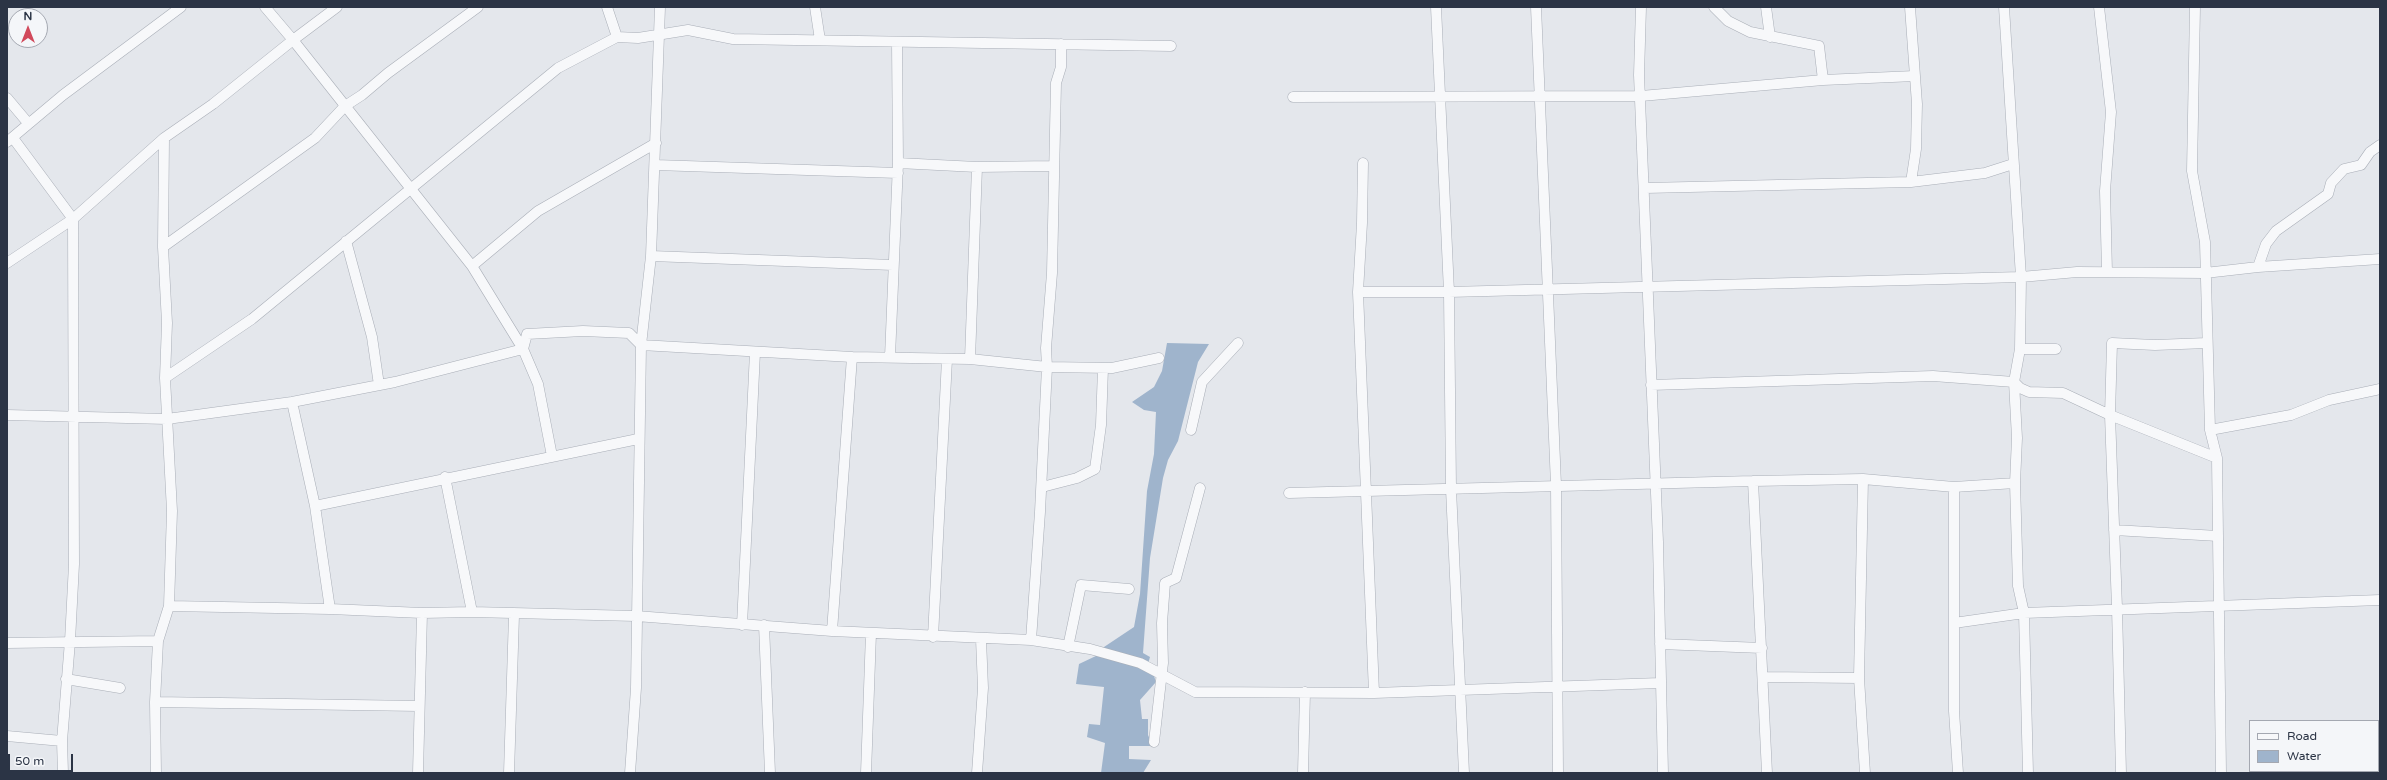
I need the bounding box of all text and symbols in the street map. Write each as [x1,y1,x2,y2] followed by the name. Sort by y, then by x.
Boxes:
[8,8,48,48] north arrow
[24,10,32,23] text: N
[2249,720,2379,772] legend
[2287,729,2317,743] text: Road
[10,746,75,772] scale bar
[2287,749,2321,763] text: Water
[15,754,44,768] text: 50 m

